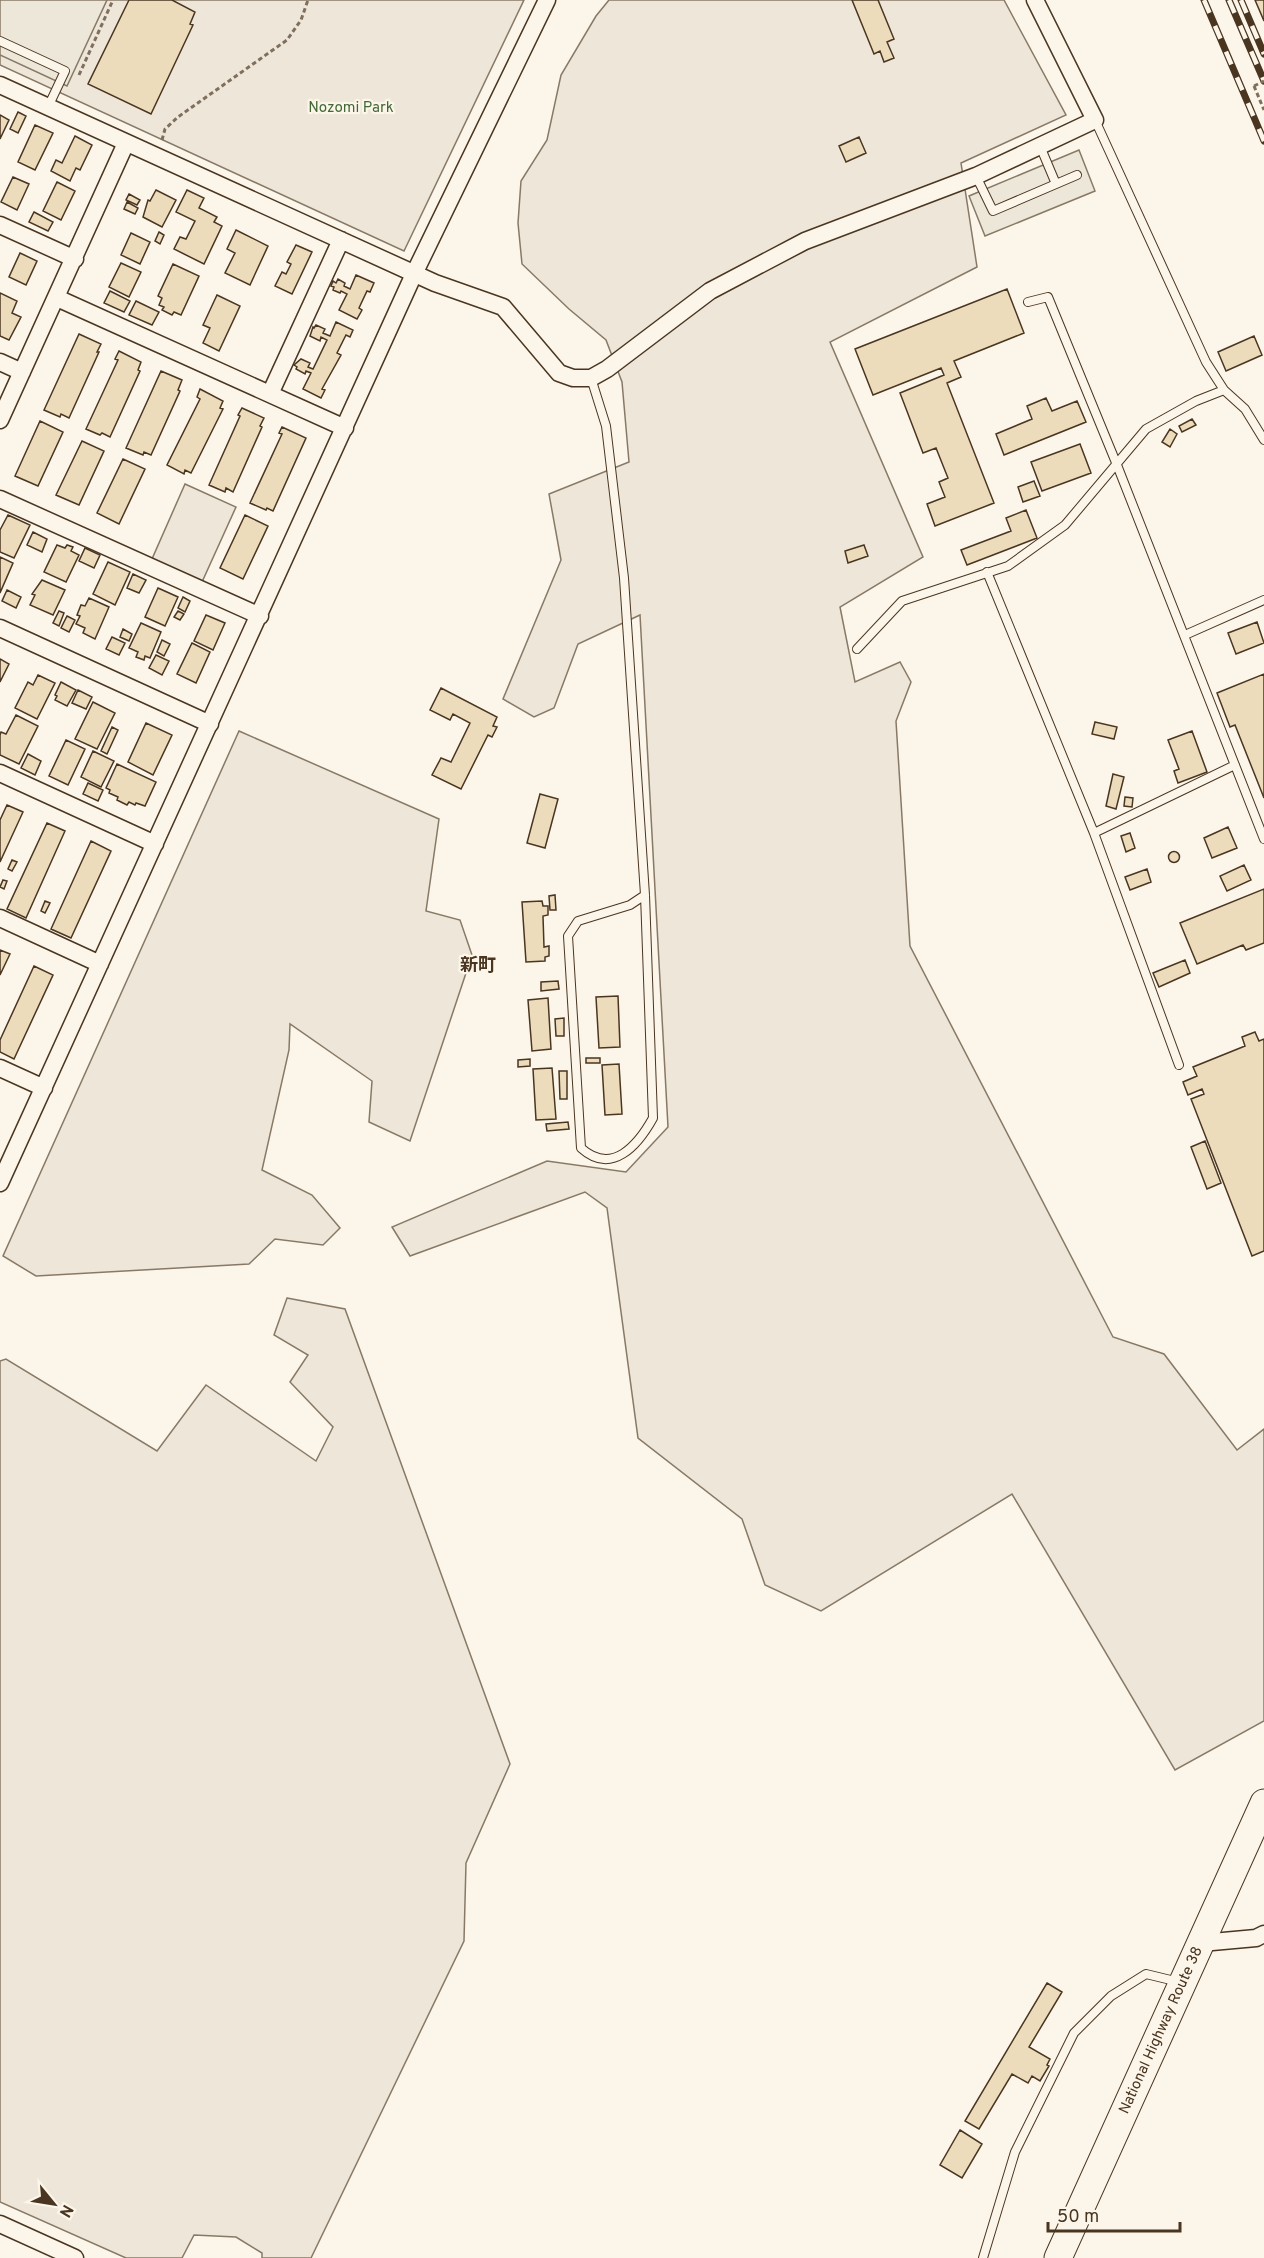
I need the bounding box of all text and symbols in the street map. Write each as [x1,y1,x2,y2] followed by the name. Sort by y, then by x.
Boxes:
[308,99,394,118] park label: Nozomi Park
[460,955,496,978] district label: 新町
[1115,1943,1207,2117] street label: National Highway Route 38
[24,2174,84,2234] north arrow
[1048,2195,1180,2233] scale bar
[54,2201,77,2220] text: N
[1057,2206,1099,2229] text: 50 m

